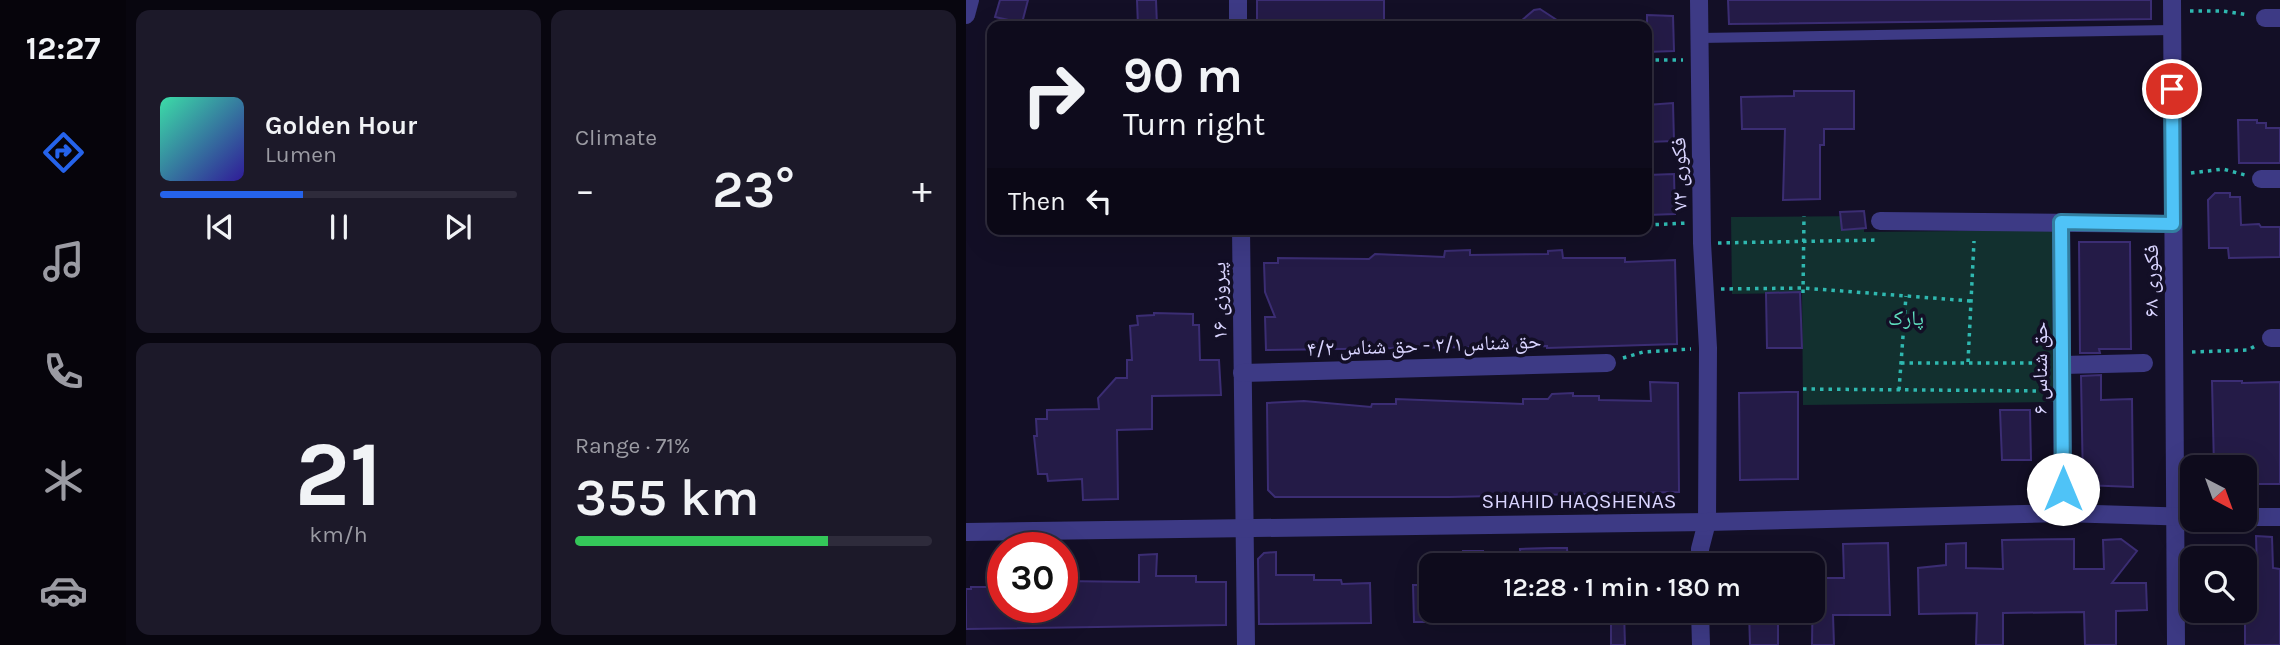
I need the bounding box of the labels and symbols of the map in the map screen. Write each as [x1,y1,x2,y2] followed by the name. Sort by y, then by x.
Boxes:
[2142,59,2202,119] pin
[1666,137,1692,211] street label: فکوری ۷۲
[2139,244,2163,318] street label: فکوری ۶۸
[1206,262,1232,340] street label: پیروزی ۱۶
[1888,306,1924,330] park label: پارک
[2028,322,2053,414] street label: حق شناس ۶
[1306,329,1542,362] street label: حق شناس۲/۱ - حق شناس ۴/۲
[2026,452,2100,526] position arrow
[2180,455,2258,532] north arrow
[1481,489,1677,513] street label: SHAHID HAQSHENAS
[987,532,1078,623] speed limit sign: 30

